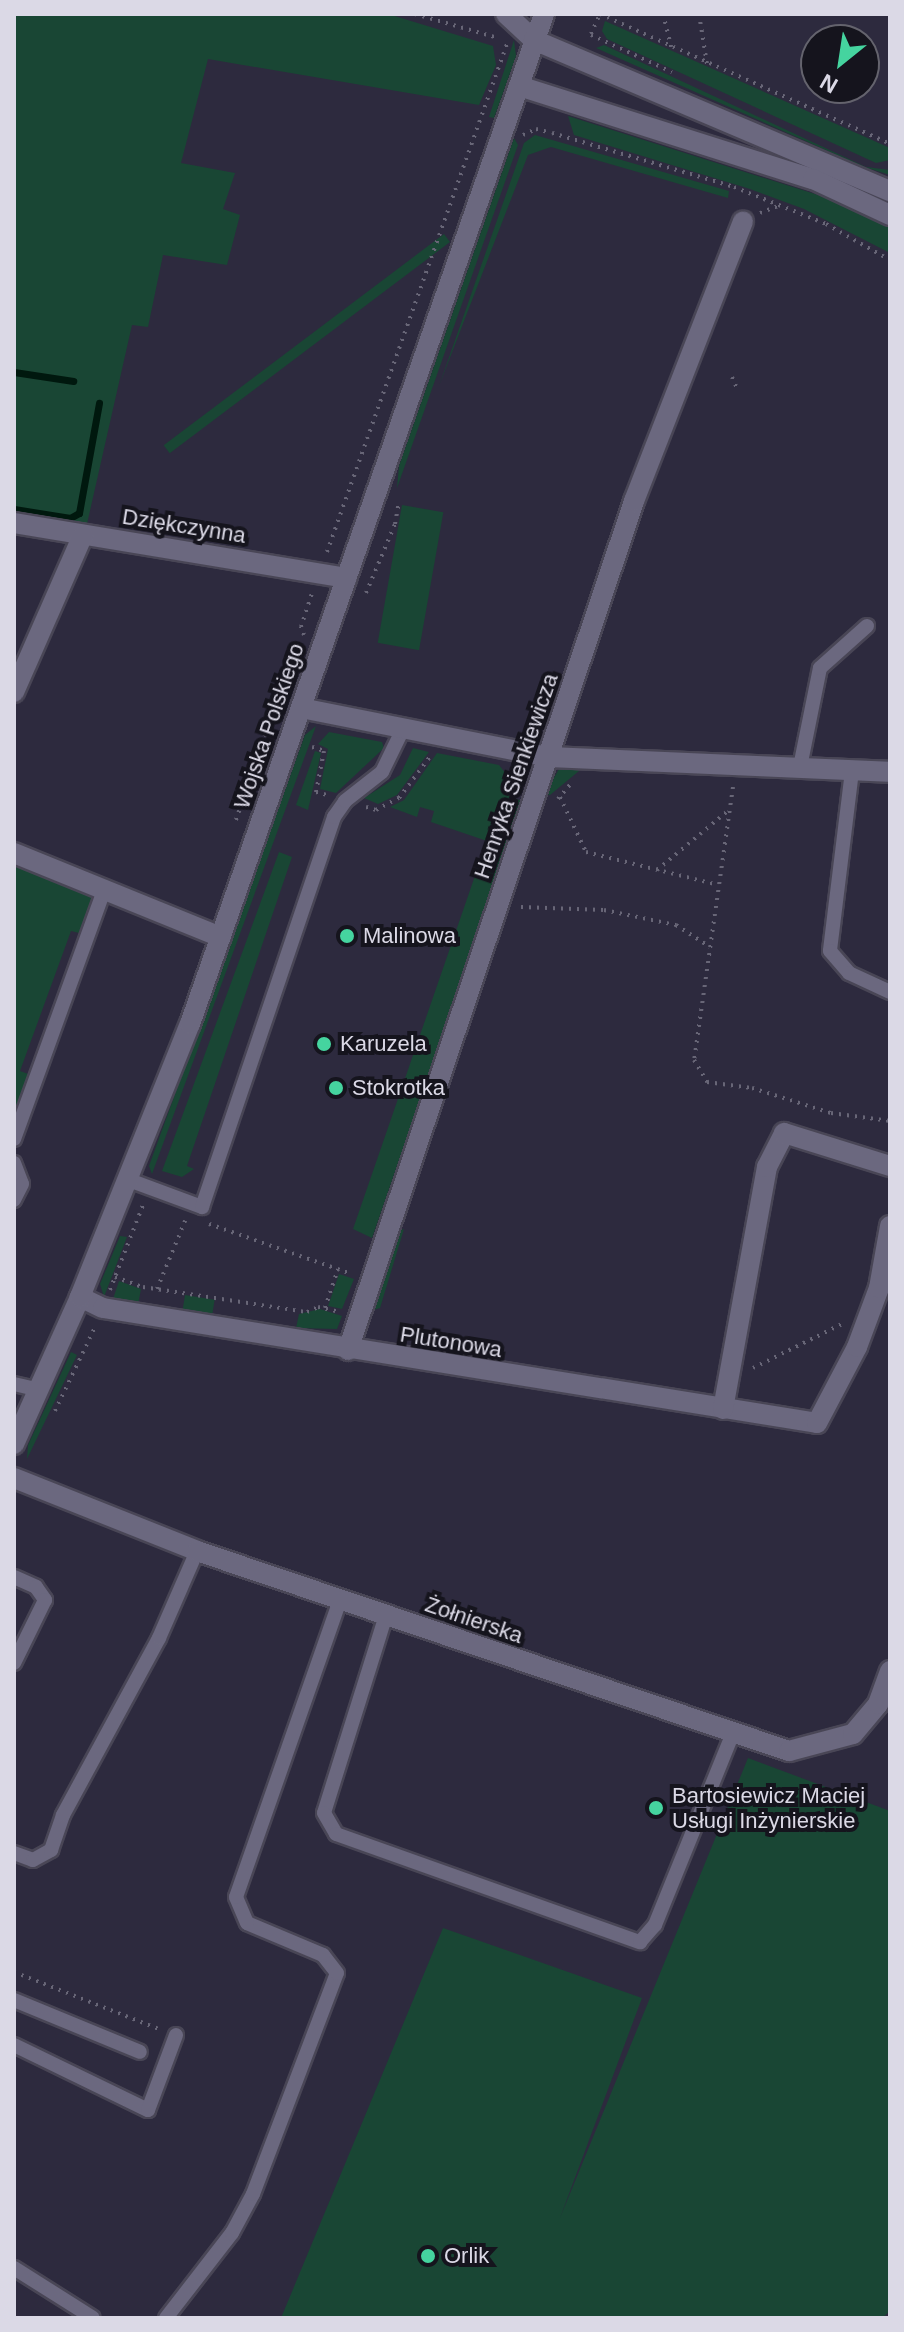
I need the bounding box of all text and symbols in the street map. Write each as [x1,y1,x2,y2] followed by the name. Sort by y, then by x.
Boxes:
[800,24,880,104] north arrow
[816,69,842,98] text: N
[120,503,248,549] street label: Dziękczynna
[228,640,310,812] street label: Wojska Polskiego
[468,670,564,882] street label: Henryka Sienkiewicza
[363,923,456,949] place label: Malinowa
[338,927,356,945] marker: Malinowa
[340,1031,427,1057] place label: Karuzela
[315,1035,333,1053] marker: Karuzela
[352,1075,445,1101] place label: Stokrotka
[327,1079,345,1097] marker: Stokrotka
[398,1321,504,1363] street label: Plutonowa
[422,1591,526,1649] street label: Żołnierska
[672,1782,865,1834] place label: Bartosiewicz Maciej Usługi Inżynierskie
[647,1799,665,1817] marker: Bartosiewicz Maciej Usługi Inżynierskie
[444,2243,489,2269] place label: Orlik
[419,2247,437,2265] marker: Orlik

